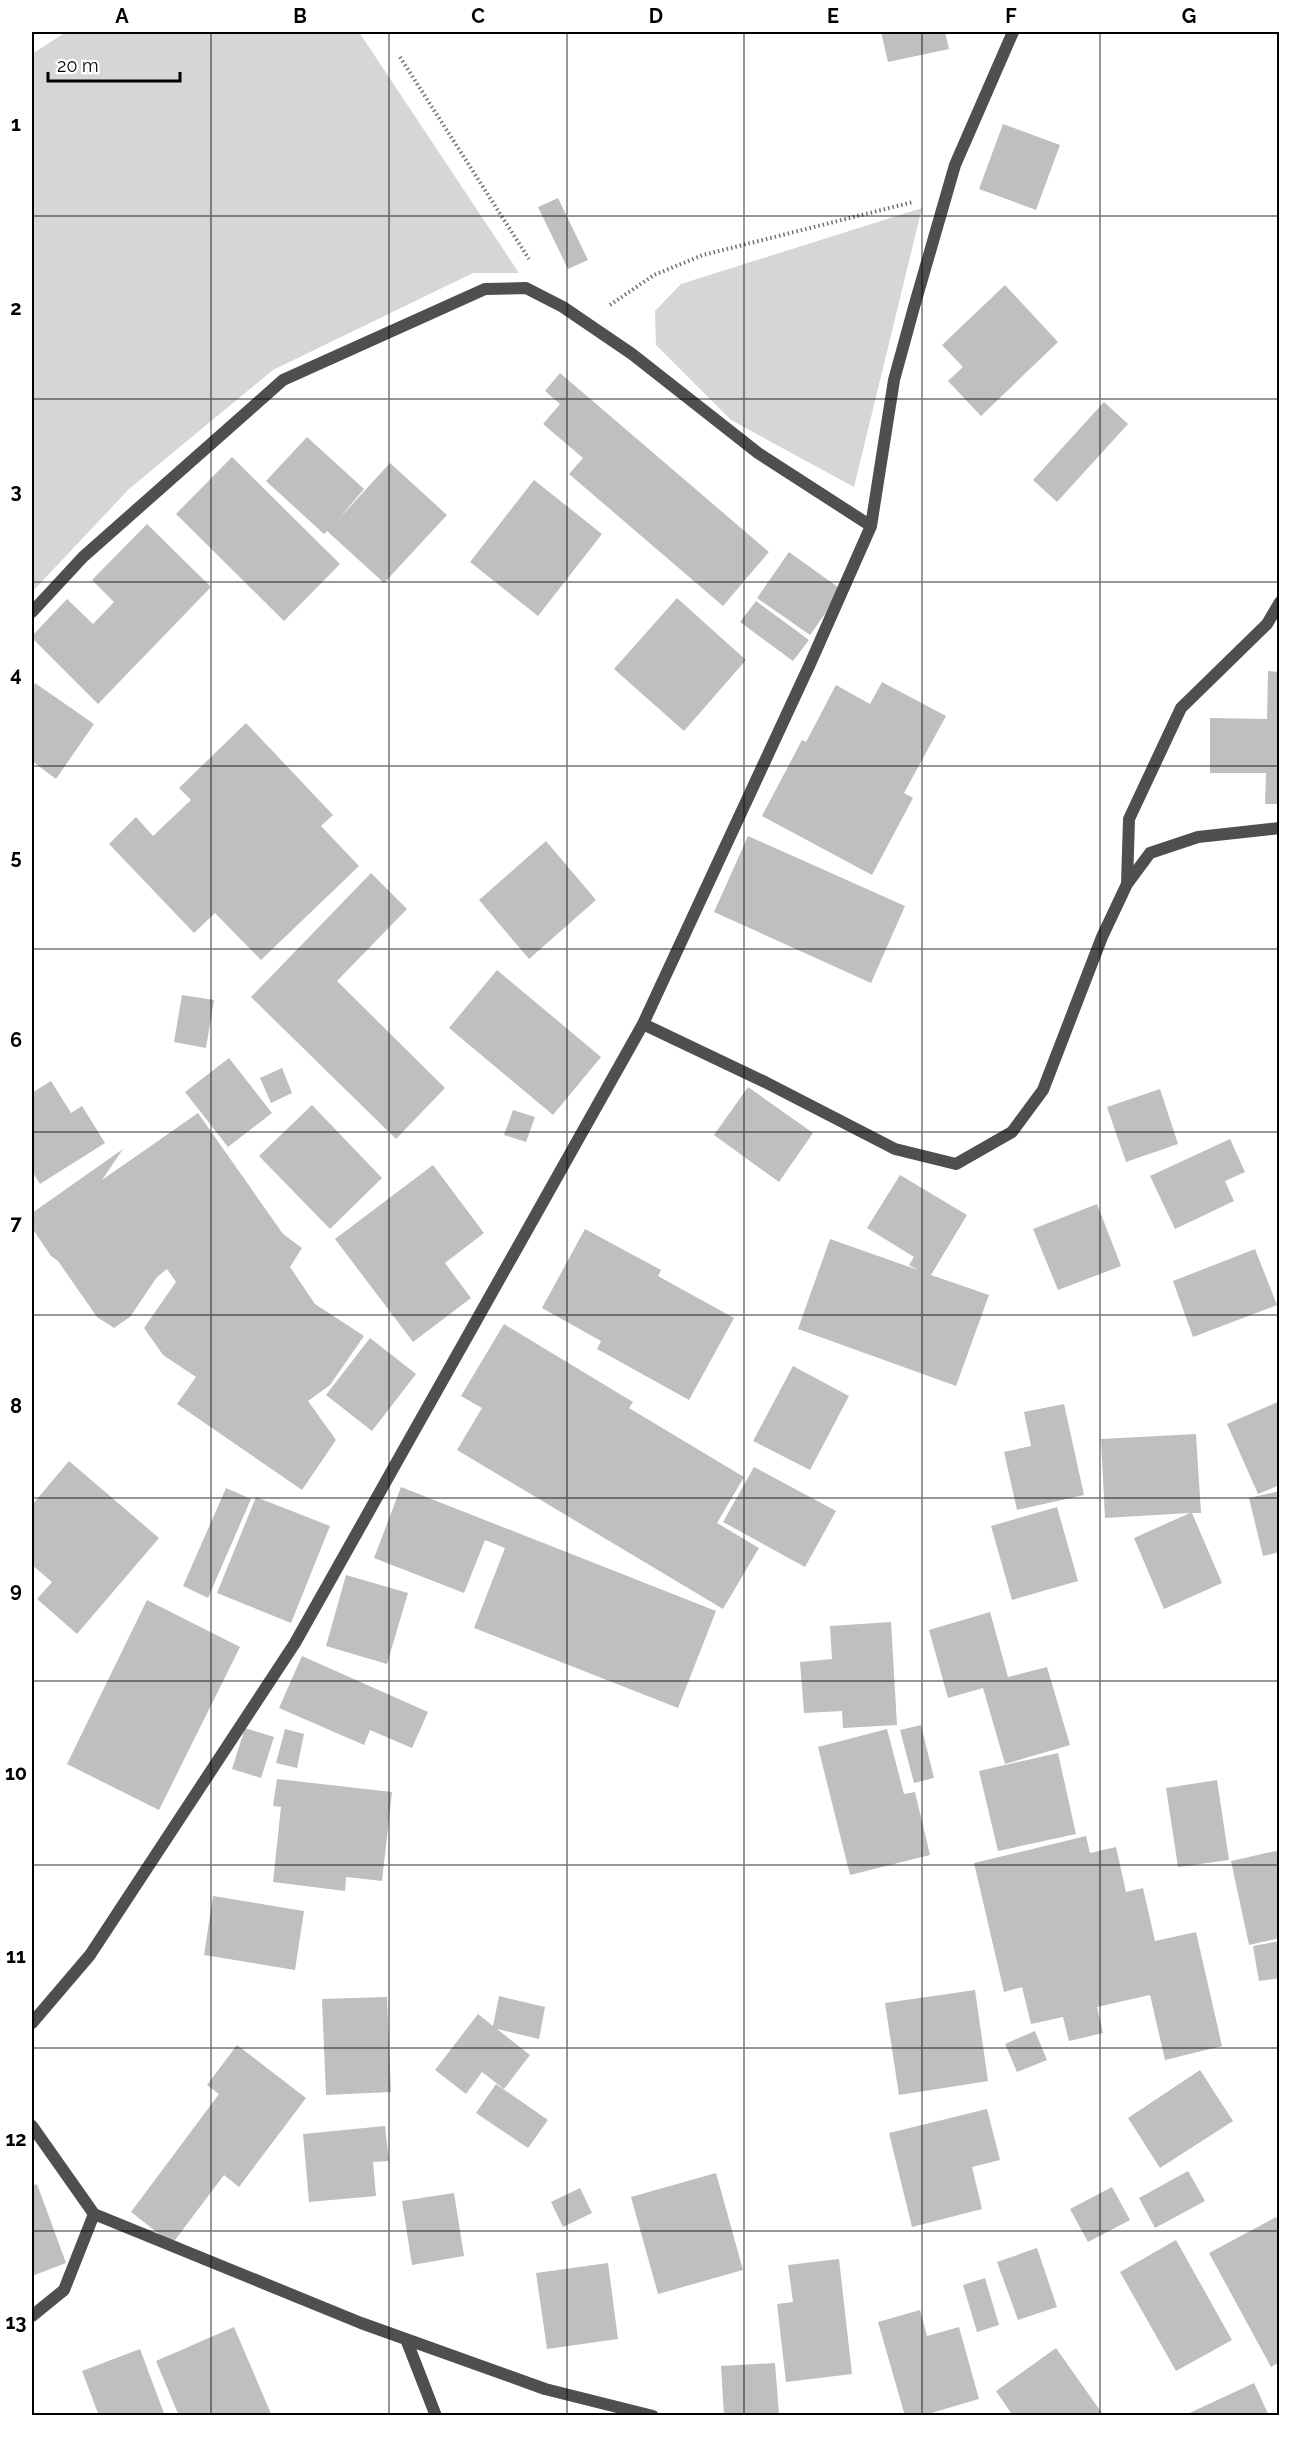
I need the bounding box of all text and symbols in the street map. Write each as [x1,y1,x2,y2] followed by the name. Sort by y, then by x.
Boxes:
[115,4,129,28] text: A
[293,4,307,28] text: B
[471,4,485,28] text: C
[649,4,663,28] text: D
[827,4,839,28] text: E
[1005,4,1017,28] text: F
[1182,4,1196,28] text: G
[48,45,180,83] scale bar
[57,55,99,76] text: 20 m
[11,112,21,136] text: 1
[10,296,22,320] text: 2
[10,479,22,503] text: 3
[10,662,22,686] text: 4
[10,845,22,869] text: 5
[10,1028,22,1052] text: 6
[10,1211,22,1235] text: 7
[10,1394,22,1418] text: 8
[10,1578,22,1602] text: 9
[5,1761,27,1785] text: 10
[6,1944,26,1968] text: 11
[5,2127,27,2151] text: 12
[5,2310,27,2334] text: 13

